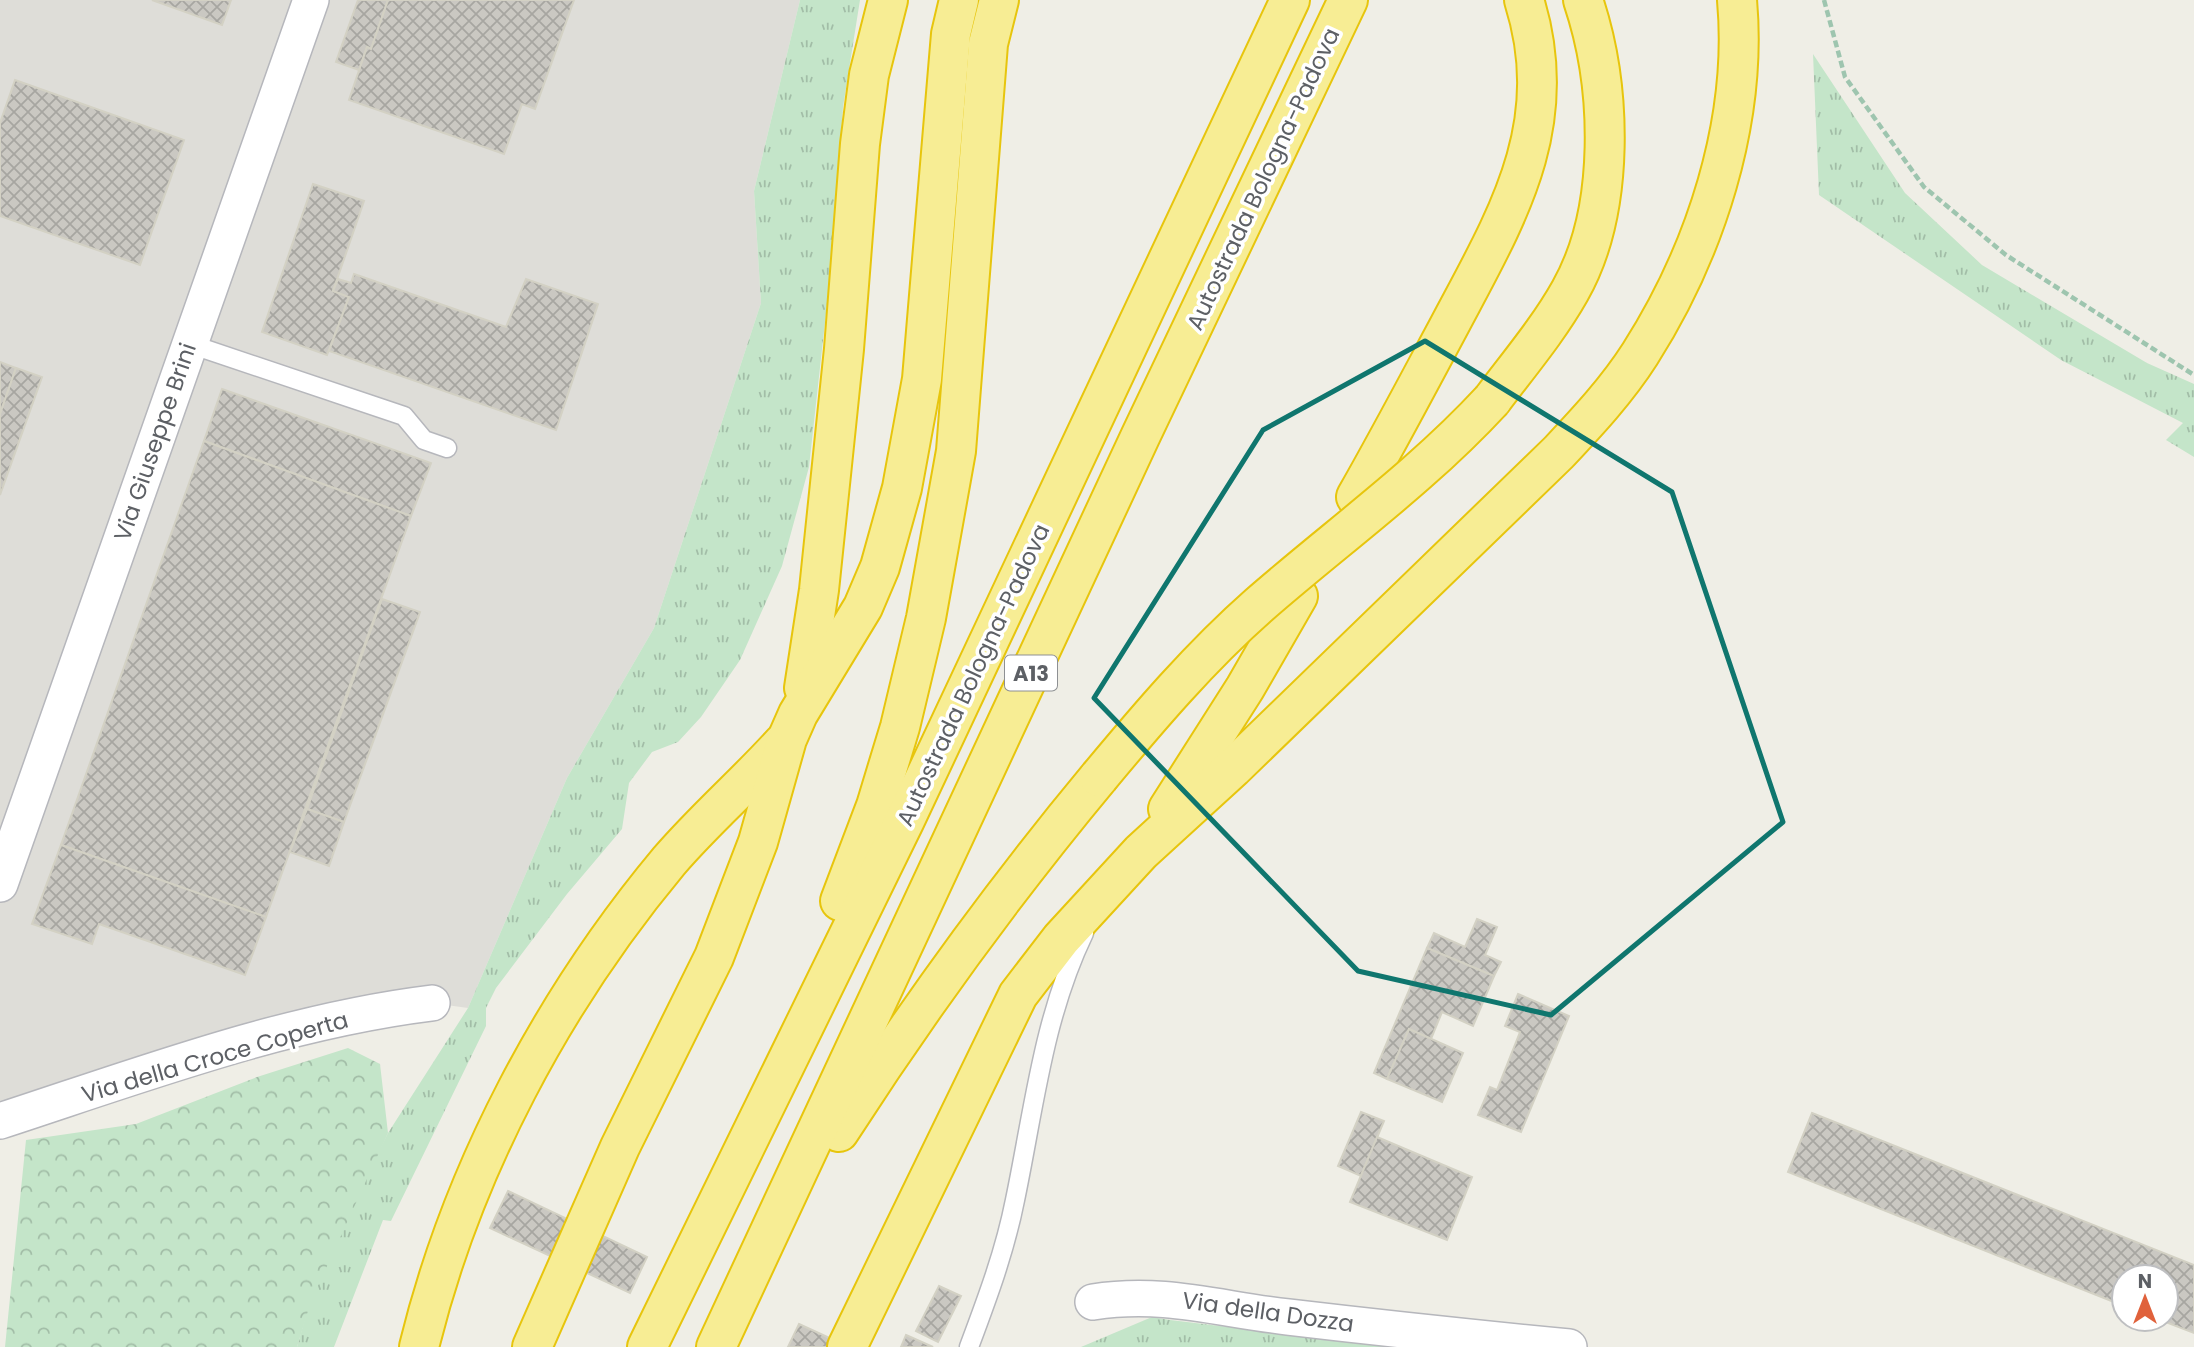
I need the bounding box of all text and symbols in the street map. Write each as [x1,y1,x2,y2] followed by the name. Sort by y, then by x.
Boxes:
[1179,23,1347,335] street label: Autostrada Bologna-Padova
[106,339,204,545] street label: Via Giuseppe Brini
[889,519,1057,831] street label: Autostrada Bologna-Padova
[1005,656,1057,690] road number: A13
[78,1004,352,1110] street label: Via della Croce Coperta
[2110,1263,2180,1333] north arrow
[2138,1268,2152,1295] text: N
[1180,1284,1356,1340] street label: Via della Dozza

